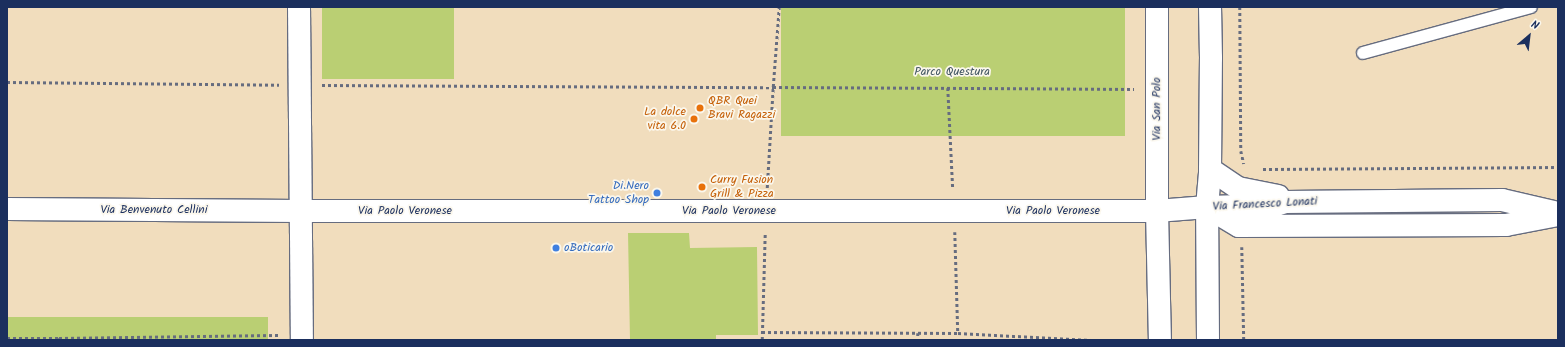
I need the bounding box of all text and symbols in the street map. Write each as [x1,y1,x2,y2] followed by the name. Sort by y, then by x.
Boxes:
[1509,16,1549,56] north arrow
[1527,16,1542,35] text: N
[914,65,990,79] park label: Parco Questura
[1150,77,1164,141] street label: Via San Polo
[708,94,775,122] place label: QBR Quei Bravi Ragazzi
[695,103,705,113] marker: QBR Quei Bravi Ragazzi
[644,105,686,133] place label: La dolce vita 6.0
[689,114,699,124] marker: La dolce vita 6.0
[710,173,774,201] place label: Curry Fusion Grill & Pizza
[588,179,649,207] place label: Di.Nero Tattoo Shop
[697,182,707,192] marker: Curry Fusion Grill & Pizza
[652,188,662,198] marker: Di.Nero Tattoo Shop
[1212,194,1318,214] street label: Via Francesco Lonati
[100,203,208,217] street label: Via Benvenuto Cellini
[358,204,452,218] street label: Via Paolo Veronese
[682,204,776,218] street label: Via Paolo Veronese
[1006,204,1100,218] street label: Via Paolo Veronese
[564,241,613,255] place label: oBoticario
[551,243,561,253] marker: oBoticario

